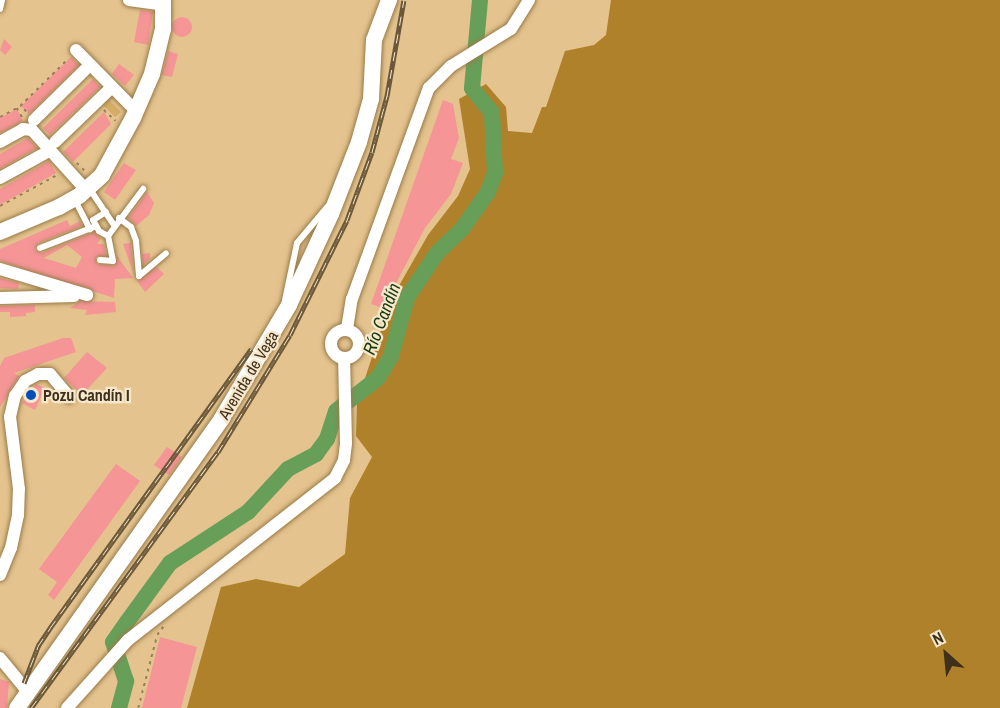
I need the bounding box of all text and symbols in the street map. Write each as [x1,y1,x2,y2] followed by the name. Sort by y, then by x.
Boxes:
[359,280,405,358] water label: Río Candín
[214,327,282,423] street label: Avenida de Vega
[43,385,130,405] place label: Pozu Candín I
[24,388,38,402] marker: Pozu Candín I
[916,624,976,684] north arrow
[929,626,947,650] text: N

